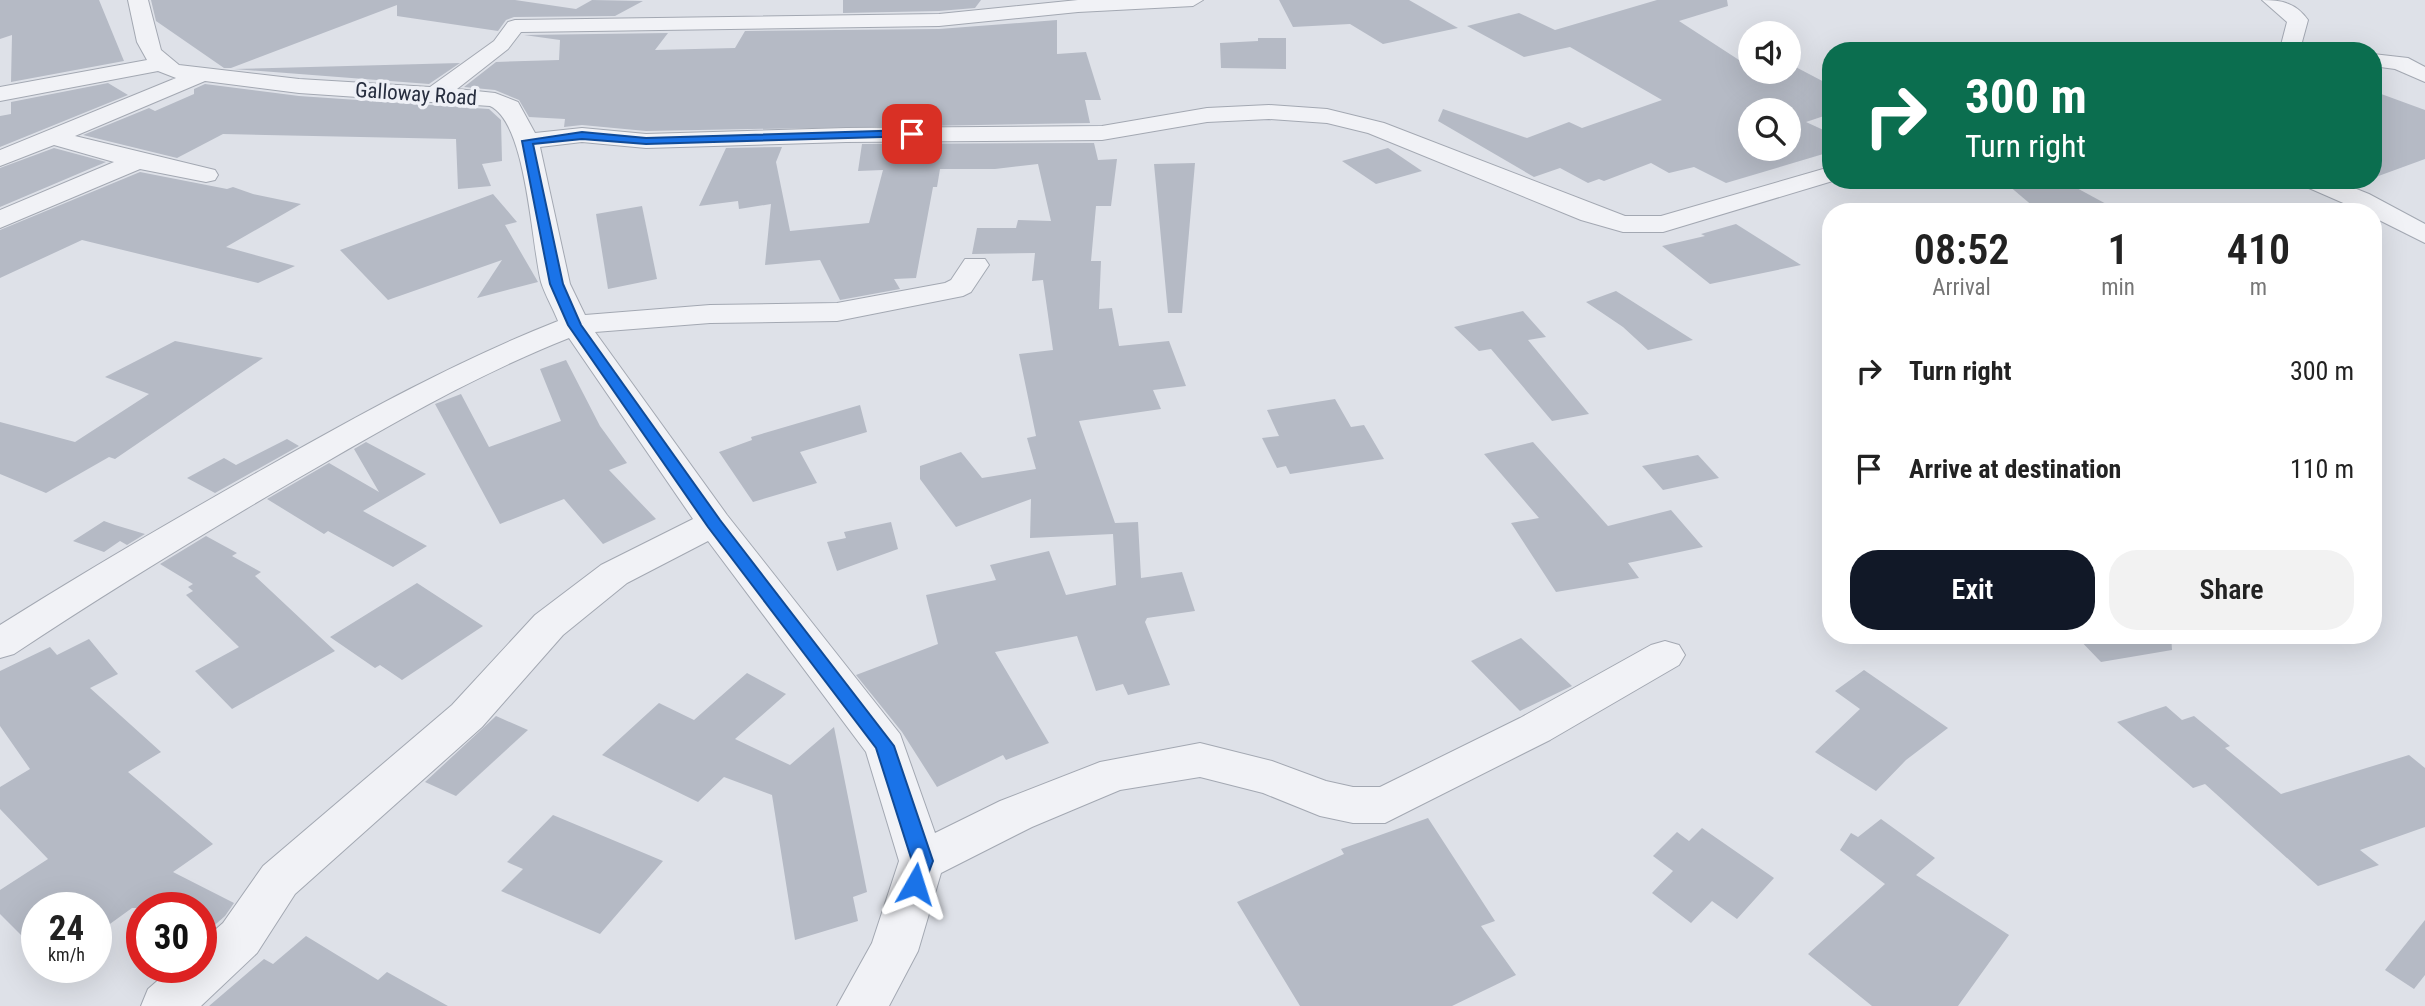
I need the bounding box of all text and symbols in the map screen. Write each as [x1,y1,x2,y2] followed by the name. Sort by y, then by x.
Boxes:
[1738,21,1801,161] map controls
[1738,21,1801,84] button: sound
[1965,68,2087,125] text: 300 m
[1850,70,1941,161] icon: right
[354,78,478,110] street label: Galloway Road
[1738,98,1801,161] button: search
[882,104,942,164] pin
[893,115,931,153] icon: arrive
[1965,127,2086,165] text: Turn right
[1914,225,2009,274] text: 08:52
[2108,225,2129,274] text: 1
[2227,225,2290,274] text: 410
[1932,274,1991,301] text: Arrival
[2101,274,2135,301] text: min
[2250,274,2267,301] text: m
[1850,352,1888,390] icon: right
[1909,356,2011,386] text: Turn right
[2290,356,2354,386] text: 300 m
[1850,450,1888,488] icon: arrive
[1909,454,2121,484] text: Arrive at destination
[2290,454,2354,484] text: 110 m
[1850,550,2095,630] button: Exit
[2109,550,2354,630] button: Share
[878,847,952,921] position arrow
[126,892,217,983] speed limit sign: 30
[49,908,84,949] text: 24
[48,944,85,965] text: km/h

